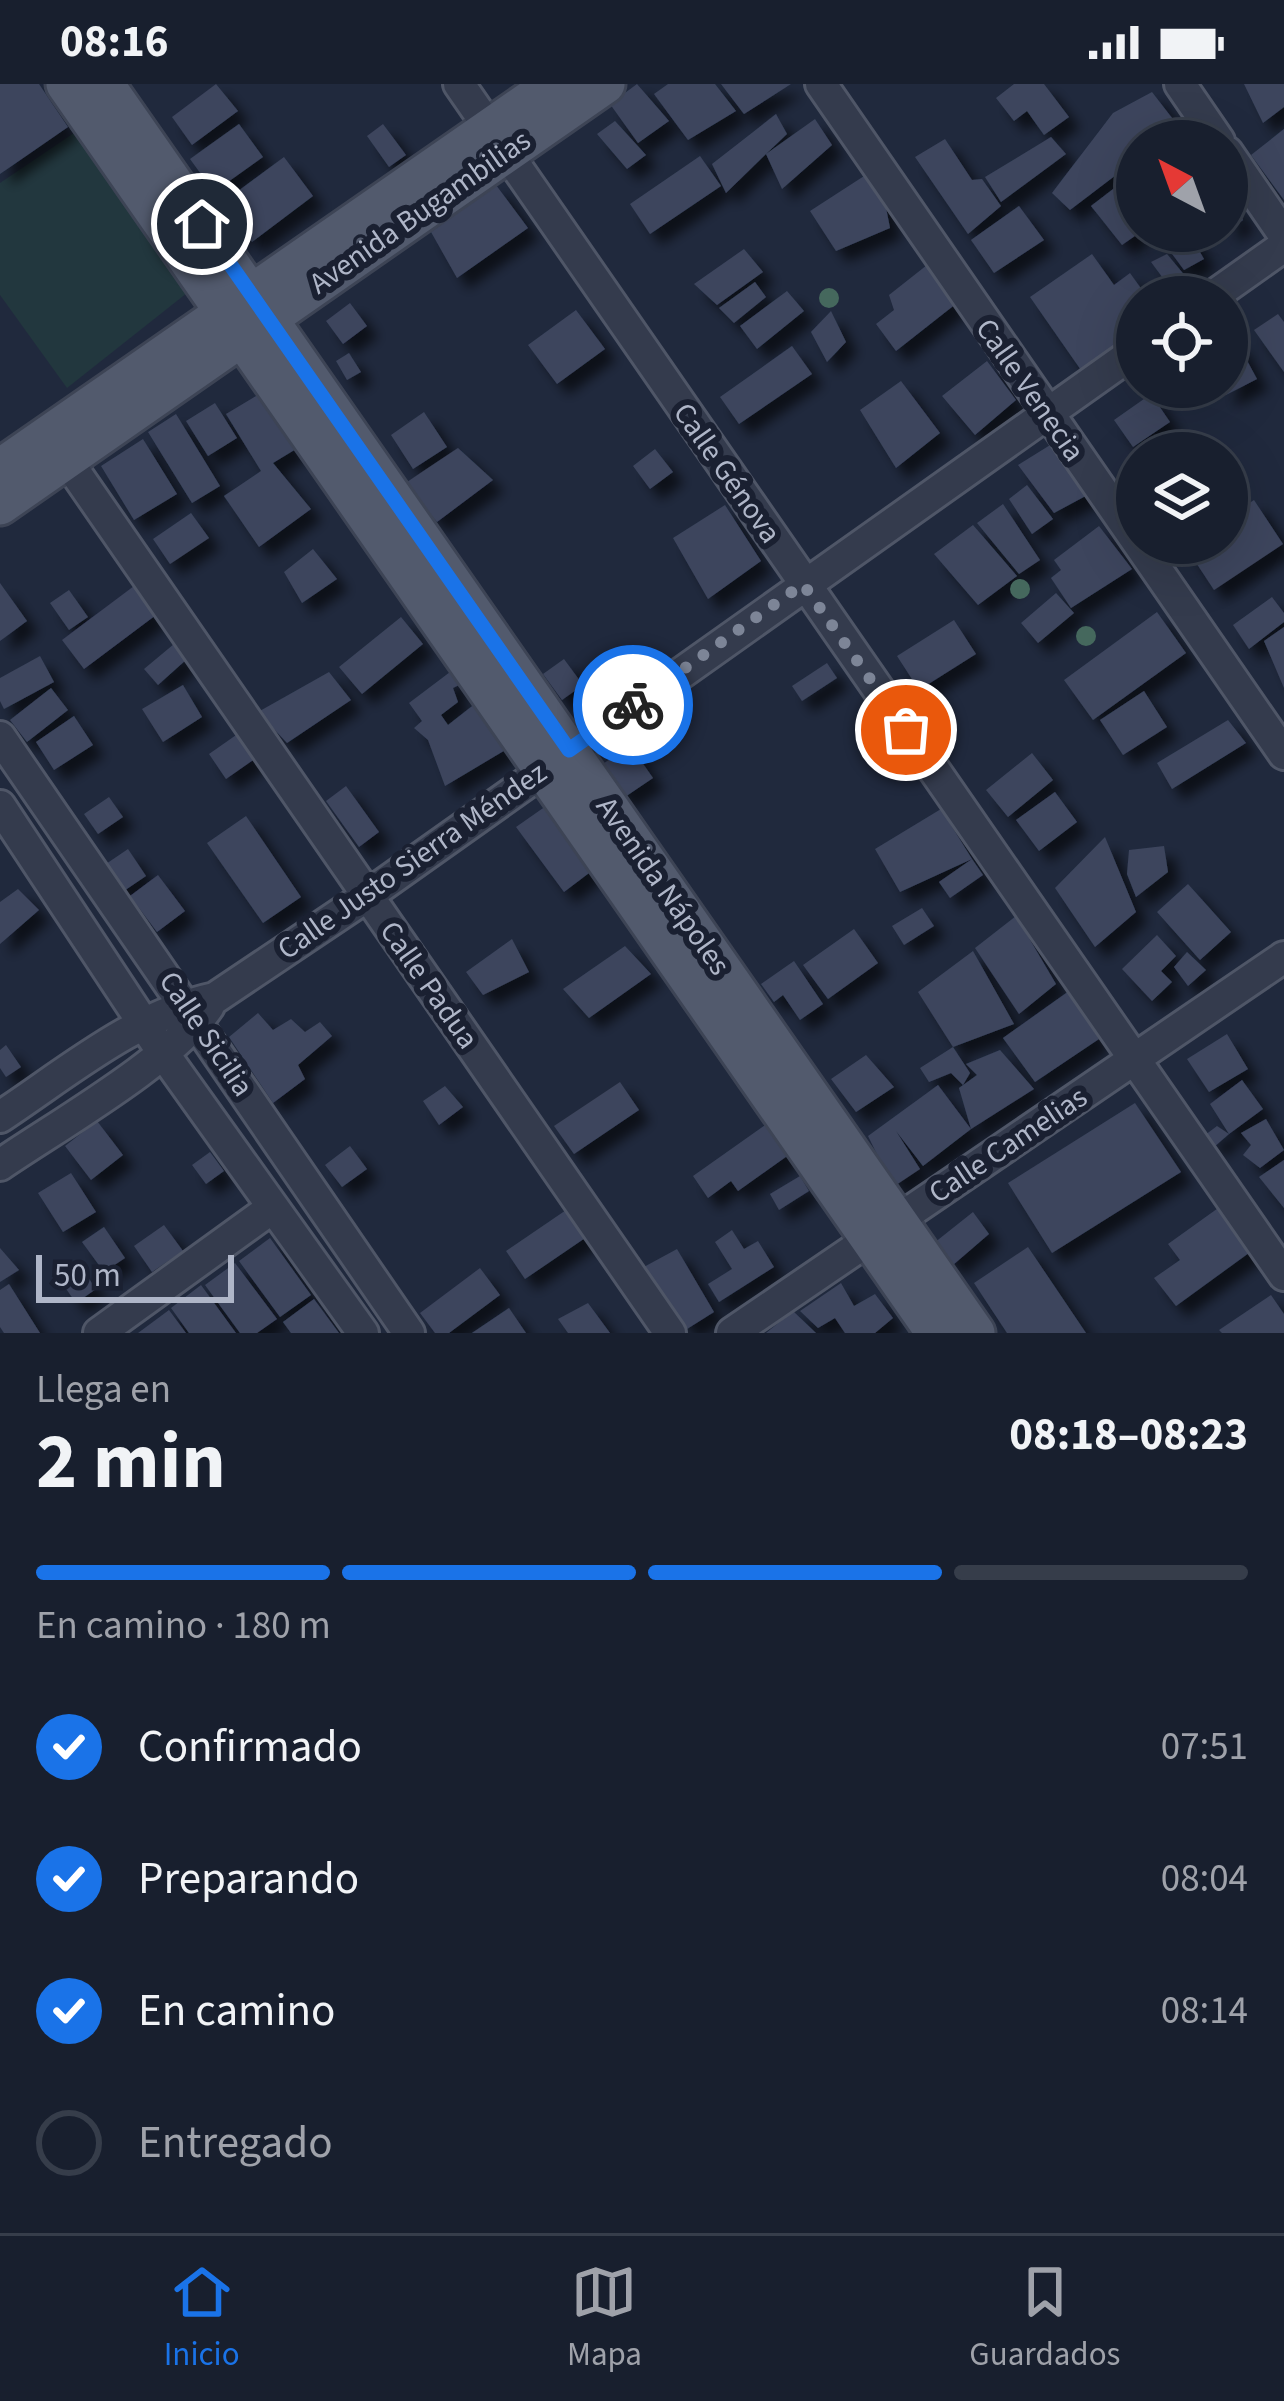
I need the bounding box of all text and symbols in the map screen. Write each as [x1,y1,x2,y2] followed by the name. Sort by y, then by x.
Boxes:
[60,10,169,74] text: 08:16
[300,119,540,305] street label: Avenida Bugambilias
[1116,120,1248,252] north arrow
[1116,120,1248,564] map controls
[151,173,253,275] pin
[169,191,235,257] icon: home
[1116,276,1248,408] button: locate
[965,310,1095,470] street label: Calle Venecia
[663,394,791,552] street label: Calle Génova
[1116,432,1248,564] button: layers
[573,645,693,765] courier
[600,672,666,738] icon: bike
[855,679,957,781] pin
[873,697,939,763] icon: bag
[269,752,555,970] street label: Calle Justo Sierra Méndez
[585,788,741,984] street label: Avenida Nápoles
[369,912,489,1058] street label: Calle Padua
[148,963,264,1105] street label: Calle Sicilia
[920,1076,1096,1214] street label: Calle Camelias
[36,1249,234,1302] scale bar
[54,1252,121,1299] text: 50 m
[36,1362,171,1418] text: Llega en
[1009,1403,1248,1467] text: 08:18–08:23
[36,1407,226,1518] text: 2 min
[36,1598,331,1654] text: En camino · 180 m
[36,1714,102,1780] icon: check
[138,1715,362,1779] text: Confirmado
[1161,1719,1248,1775] text: 07:51
[36,1846,102,1912] icon: check
[138,1847,359,1911] text: Preparando
[1161,1851,1248,1907] text: 08:04
[36,1978,102,2044] icon: check
[138,1979,335,2043] text: En camino
[1161,1983,1248,2039] text: 08:14
[138,2111,333,2175] text: Entregado
[164,2259,240,2378] tab: Inicio
[567,2259,642,2378] tab: Mapa
[969,2259,1120,2378] tab: Guardados

